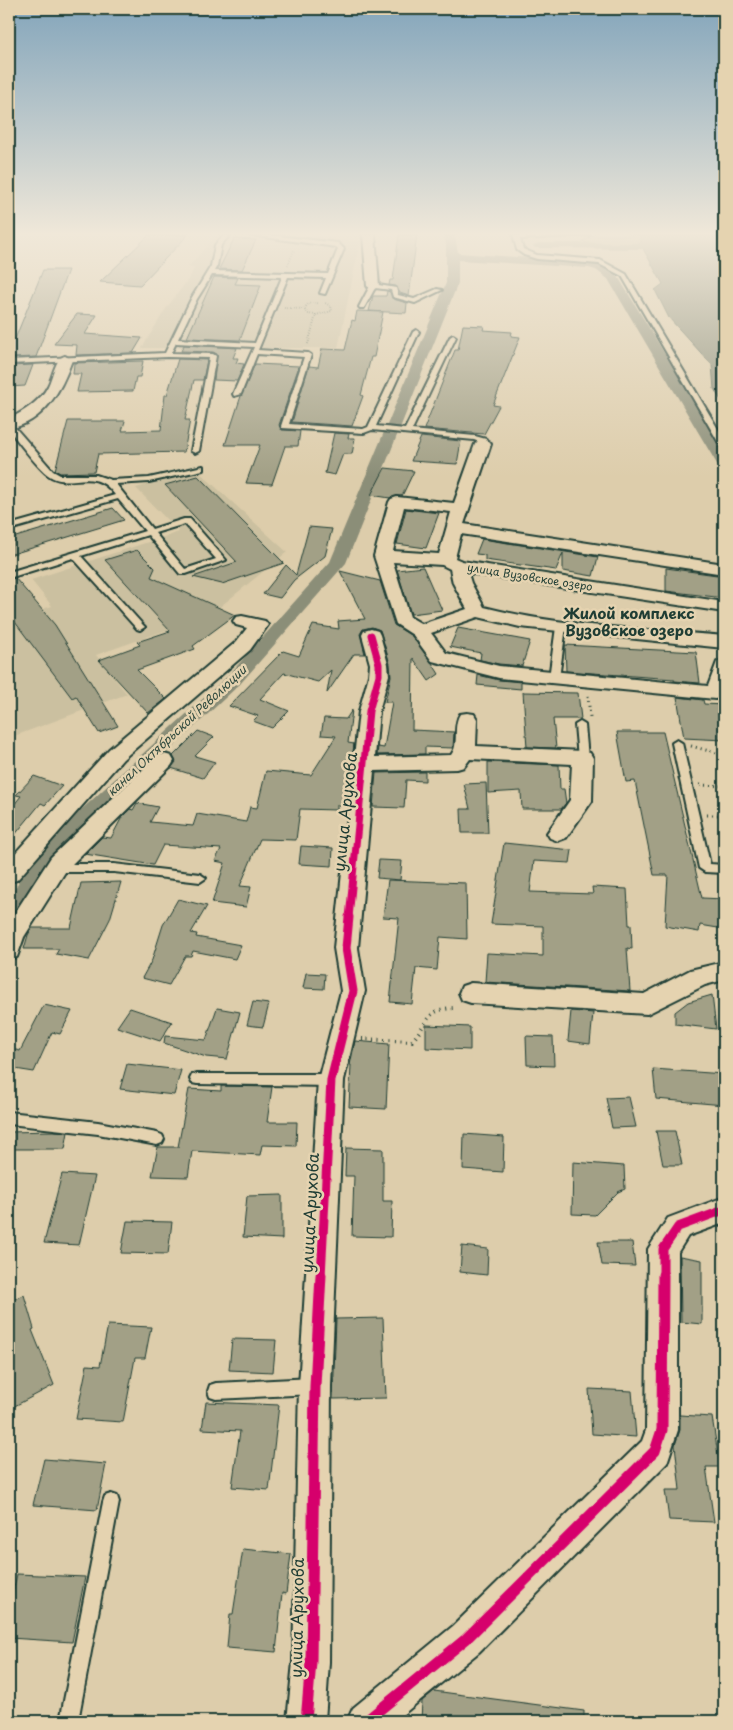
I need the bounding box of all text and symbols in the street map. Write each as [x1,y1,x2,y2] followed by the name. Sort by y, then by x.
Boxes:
[466,558,594,595] street label: улица Вузовское озеро
[563,601,695,641] district label: Жилой комплекс Вузовское озеро
[103,660,251,800] water label: канал Октябрьской Революции
[326,751,362,873] street label: улица Арухова
[294,1152,324,1274] street label: улица Арухова
[283,1558,309,1678] street label: улица Арухова

